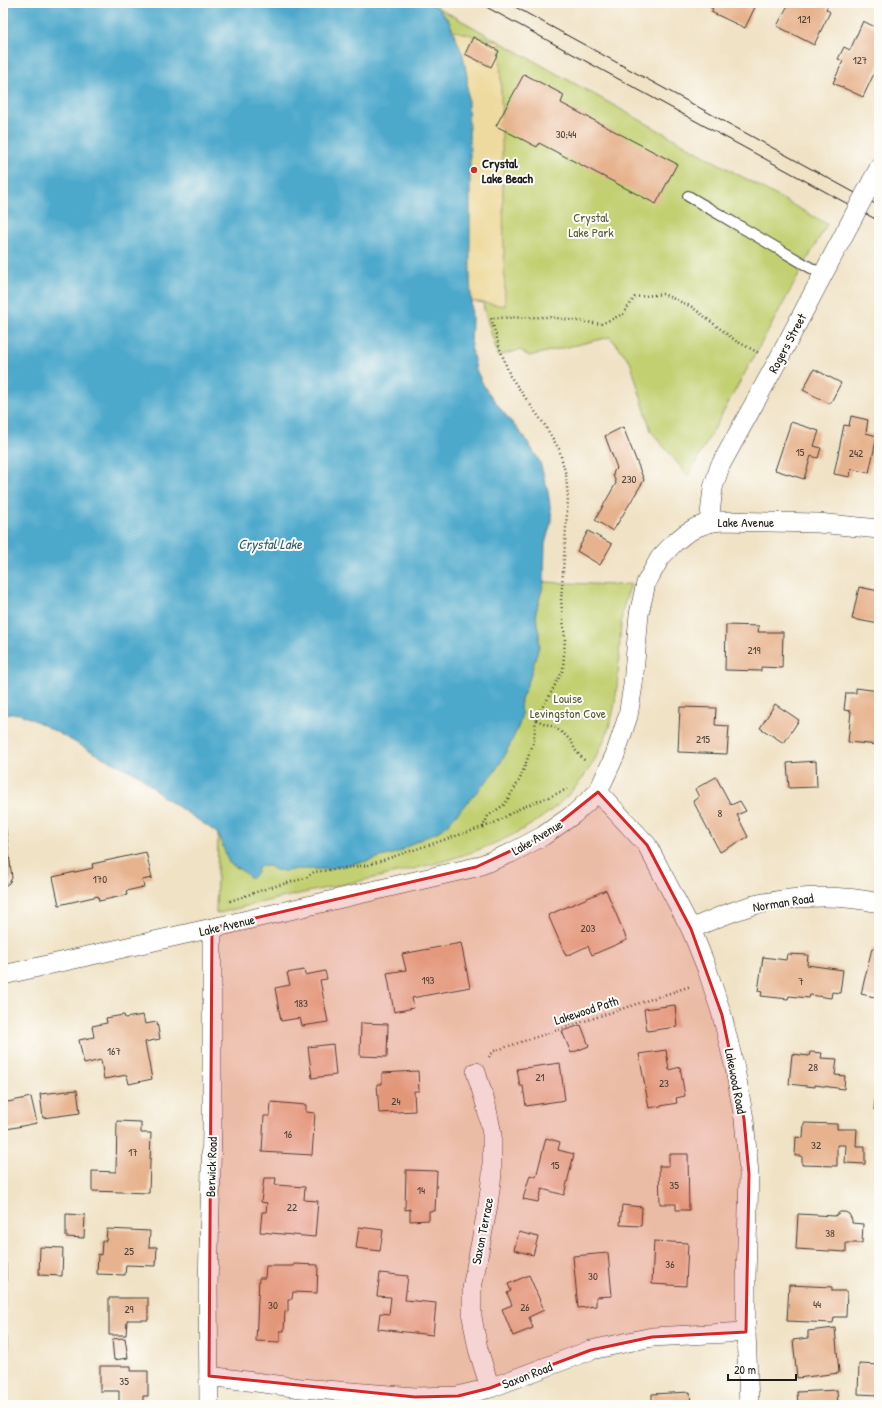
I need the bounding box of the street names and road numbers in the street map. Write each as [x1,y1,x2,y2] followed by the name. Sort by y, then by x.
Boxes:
[764,309,811,376] street label: Rogers Street
[718,513,774,531] street label: Lake Avenue
[508,815,566,859] street label: Lake Avenue
[751,888,815,916] street label: Norman Road
[197,910,257,940] street label: Lake Avenue
[552,991,621,1029] street label: Lakewood Path
[721,1047,751,1115] street label: Lakewood Road
[201,1136,221,1198] street label: Berwick Road
[467,1196,497,1266] street label: Saxon Terrace
[499,1357,555,1393] street label: Saxon Road

